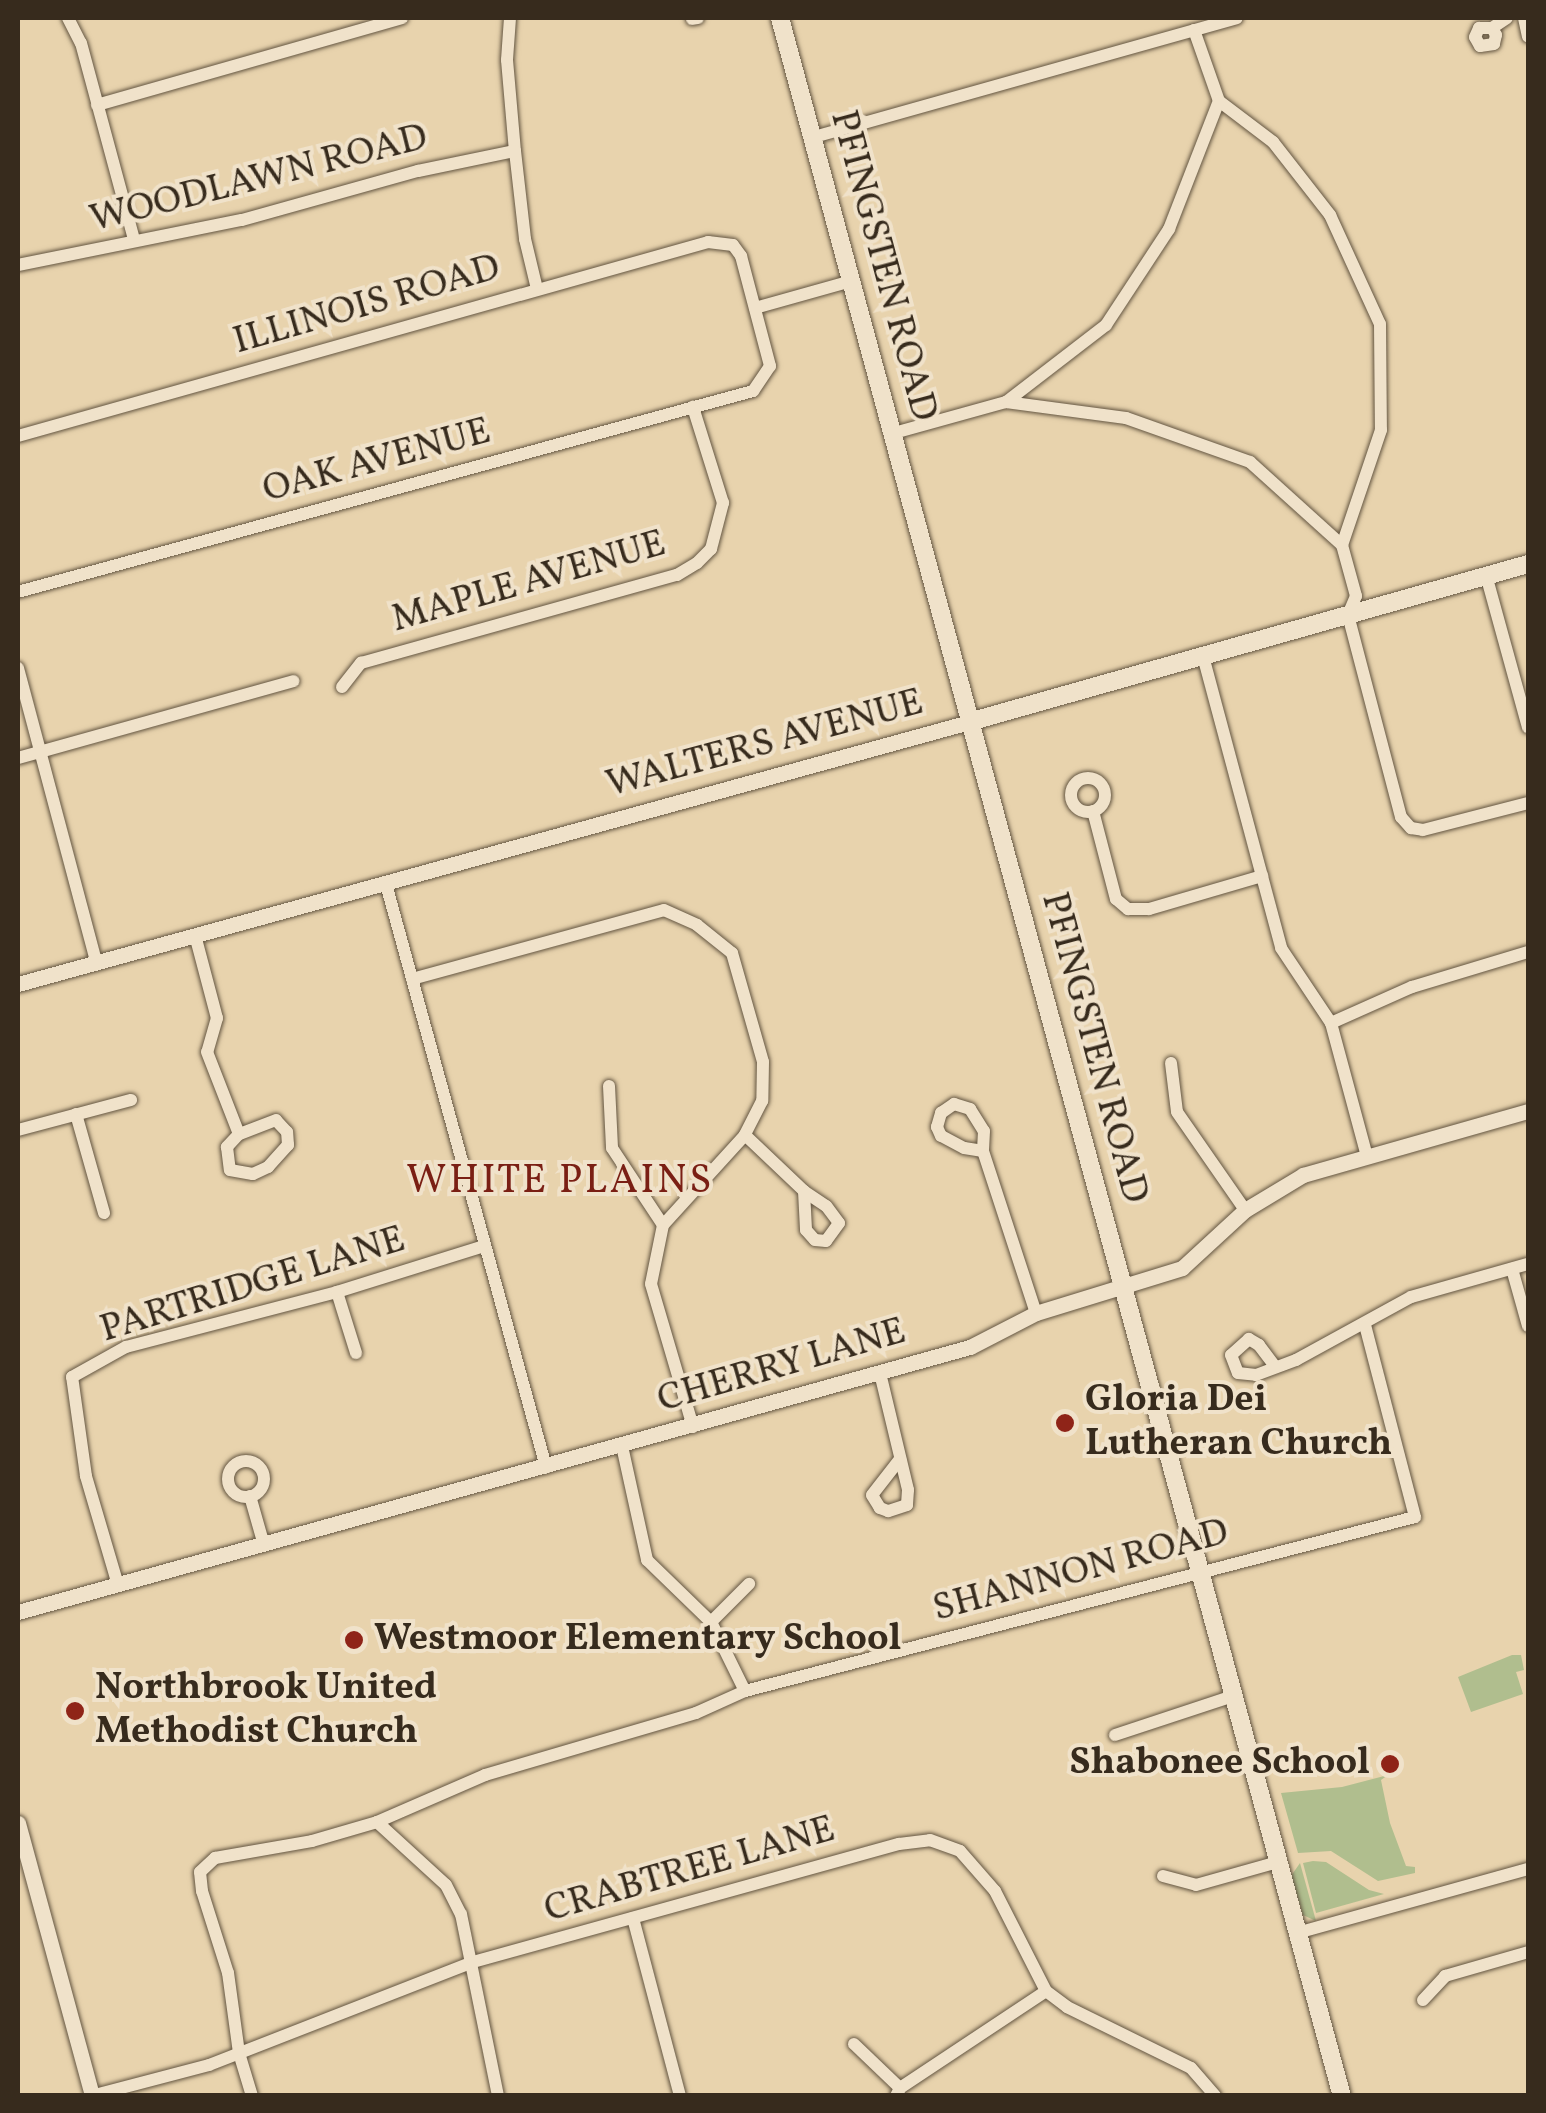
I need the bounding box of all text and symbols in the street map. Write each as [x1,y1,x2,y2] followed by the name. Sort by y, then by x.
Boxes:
[819,106,945,426] street label: PFINGSTEN ROAD
[86,116,432,244] street label: WOODLAWN ROAD
[229,246,505,366] street label: ILLINOIS ROAD
[258,410,496,514] street label: OAK AVENUE
[387,522,671,644] street label: MAPLE AVENUE
[602,681,928,809] street label: WALTERS AVENUE
[1030,888,1156,1208] street label: PFINGSTEN ROAD
[406,1158,714,1206] district label: WHITE PLAINS
[95,1218,411,1354] street label: PARTRIDGE LANE
[652,1310,912,1424] street label: CHERRY LANE
[1085,1378,1392,1468] place label: Gloria Dei Lutheran Church
[1054,1412,1076,1434] marker: Gloria Dei Lutheran Church
[928,1511,1234,1633] street label: SHANNON ROAD
[374,1617,902,1663] place label: Westmoor Elementary School
[343,1629,365,1651] marker: Westmoor Elementary School
[95,1666,437,1756] place label: Northbrook United Methodist Church
[64,1700,86,1722] marker: Northbrook United Methodist Church
[1069,1741,1370,1787] place label: Shabonee School
[1379,1753,1401,1775] marker: Shabonee School
[540,1808,840,1934] street label: CRABTREE LANE

